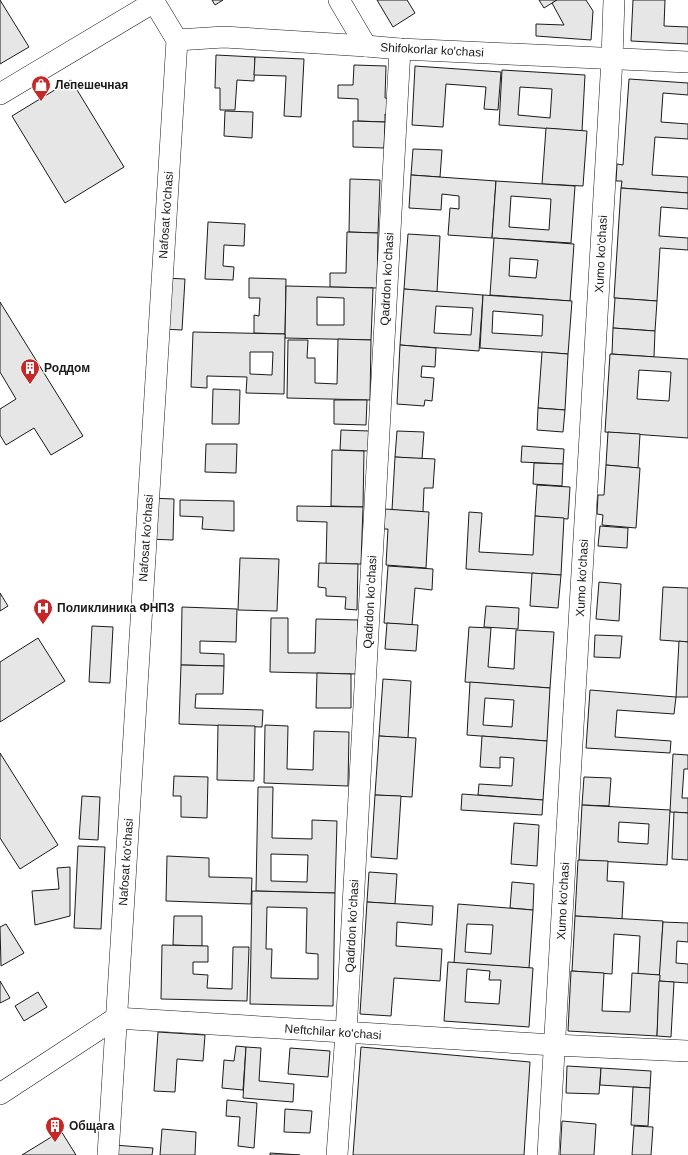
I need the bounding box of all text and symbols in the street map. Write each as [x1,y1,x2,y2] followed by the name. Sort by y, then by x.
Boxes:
[380,40,484,60] street label: Shifokorlar ko'chasi
[30,74,52,102] shop icon: Лепешечная
[55,78,128,92] place label: Лепешечная
[156,171,176,259] street label: Nafosat ko'chasi
[592,215,610,293] street label: Xumo ko'chasi
[378,232,396,326] street label: Qadrdon koʻchasi
[19,357,41,385] building icon: Роддом
[44,361,90,375] place label: Роддом
[136,494,156,582] street label: Nafosat ko'chasi
[573,539,591,617] street label: Xumo ko'chasi
[361,555,379,649] street label: Qadrdon koʻchasi
[32,597,54,625] hospital icon: Поликлиника ФНПЗ
[57,601,175,615] place label: Поликлиника ФНПЗ
[116,818,136,906] street label: Nafosat ko'chasi
[554,862,572,940] street label: Xumo ko'chasi
[343,879,361,973] street label: Qadrdon koʻchasi
[284,1022,382,1042] street label: Neftchilar ko'chasi
[44,1115,66,1143] building icon: Общага
[69,1119,115,1133] place label: Общага

